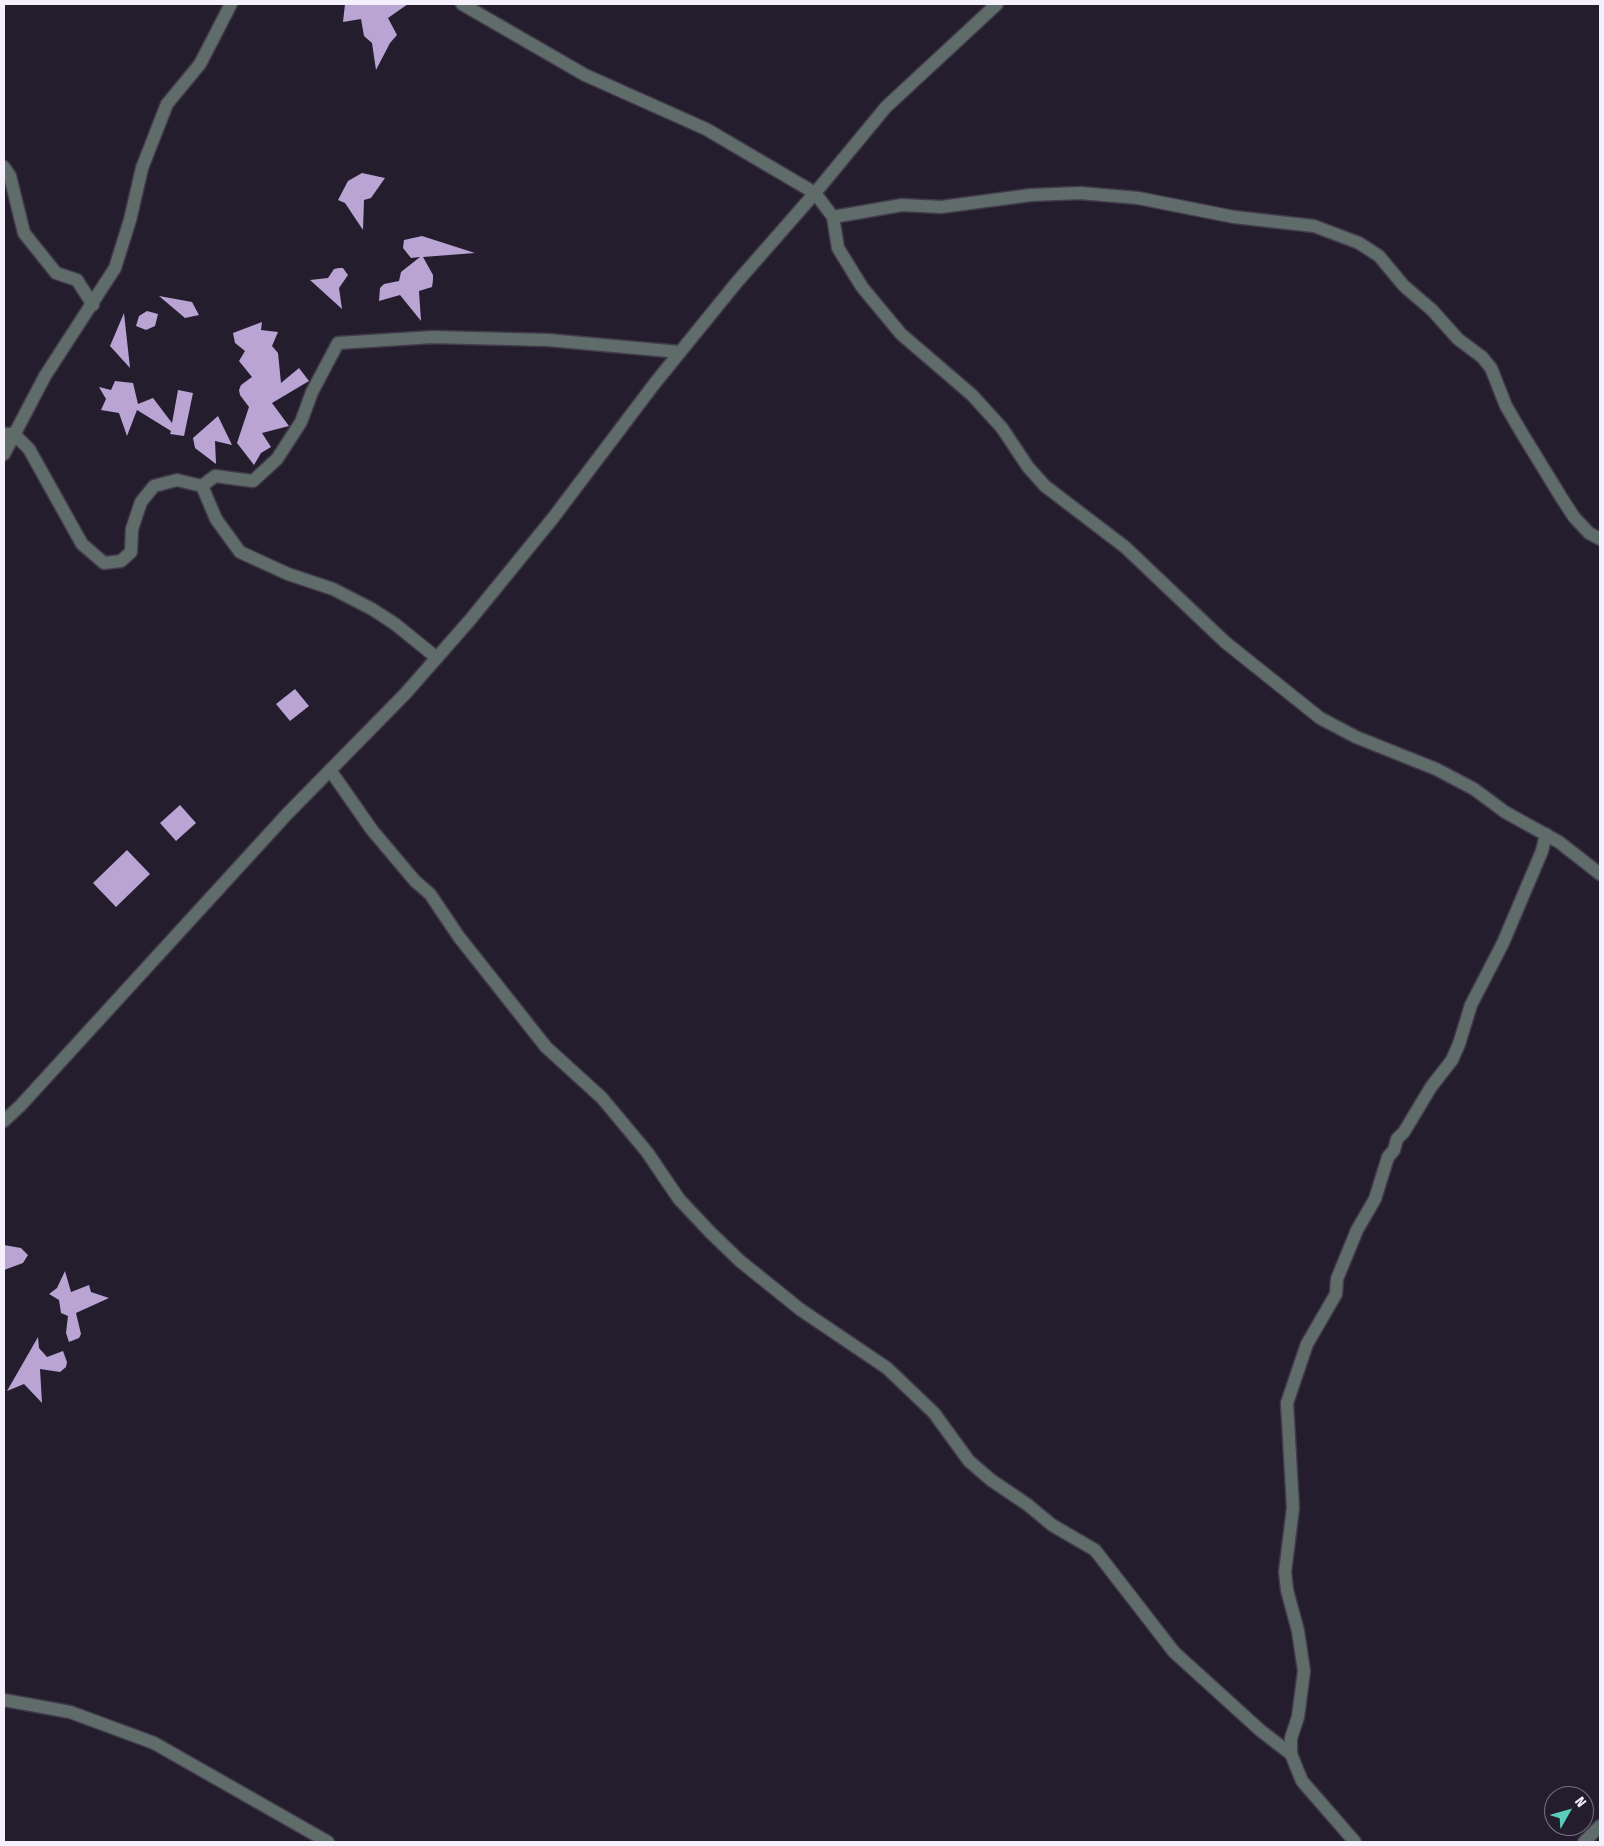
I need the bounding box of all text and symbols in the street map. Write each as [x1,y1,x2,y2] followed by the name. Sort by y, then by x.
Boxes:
[1544,1786,1594,1836] north arrow
[1571,1794,1590,1811] text: N

